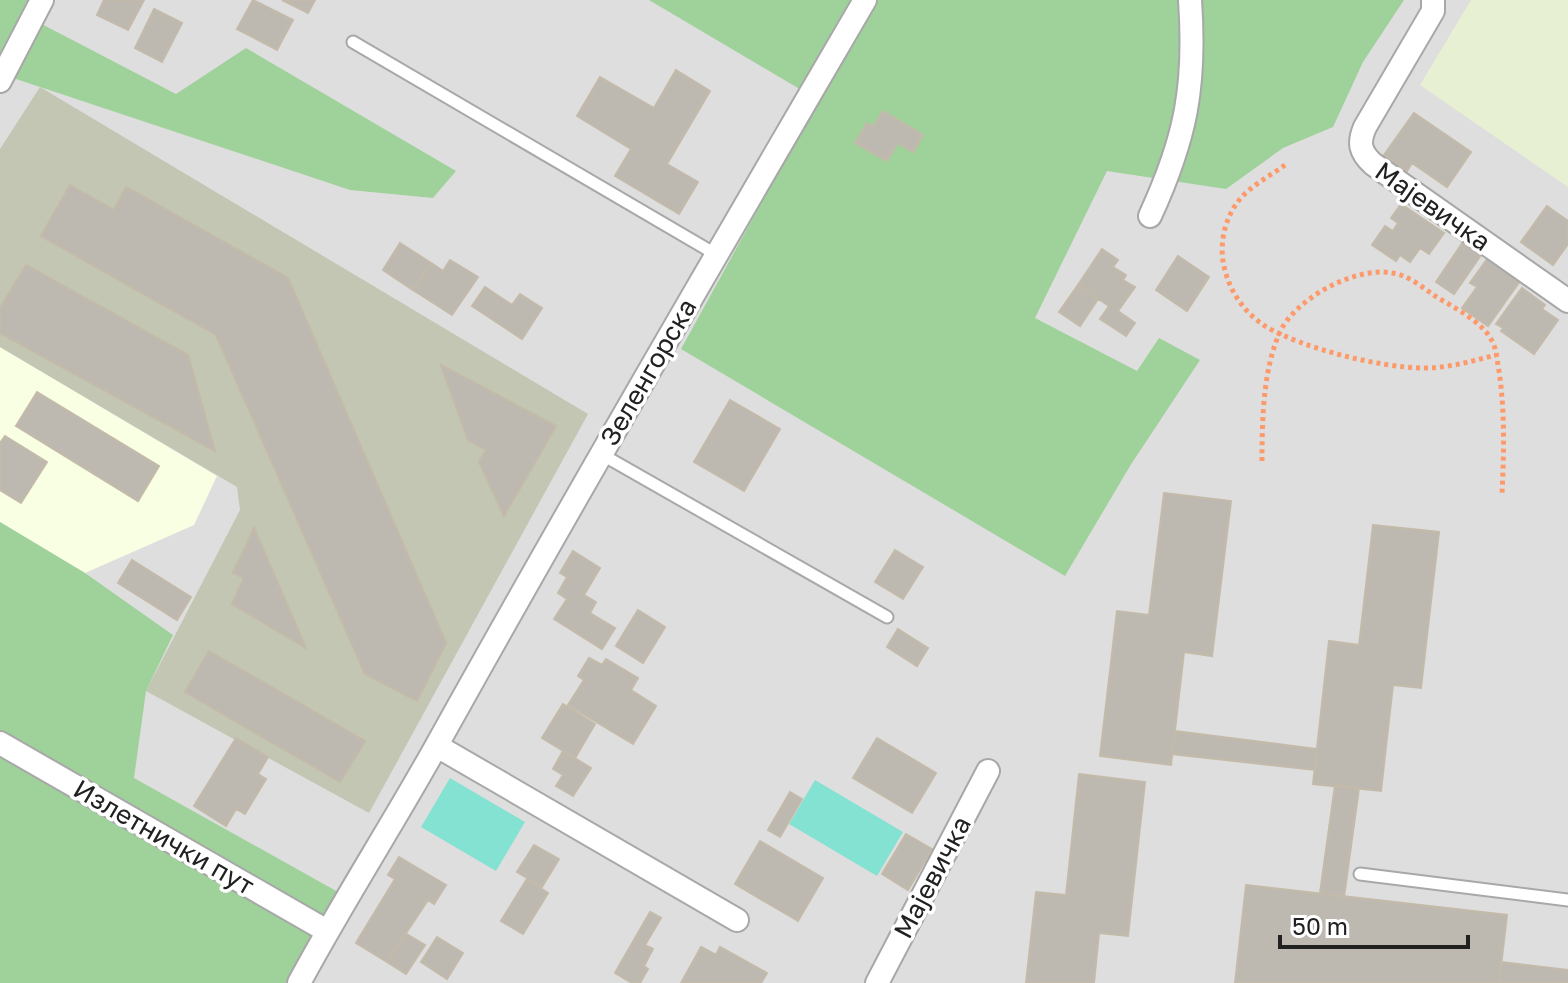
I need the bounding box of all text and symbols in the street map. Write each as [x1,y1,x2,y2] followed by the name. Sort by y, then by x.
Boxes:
[1369,155,1497,257] street label: Мајевичка
[593,293,703,451] street label: Зеленгорска
[68,773,260,901] street label: Излетнички пут
[887,811,977,943] street label: Мајевичка
[1280,899,1468,949] scale bar
[1292,911,1348,940] text: 50 m

